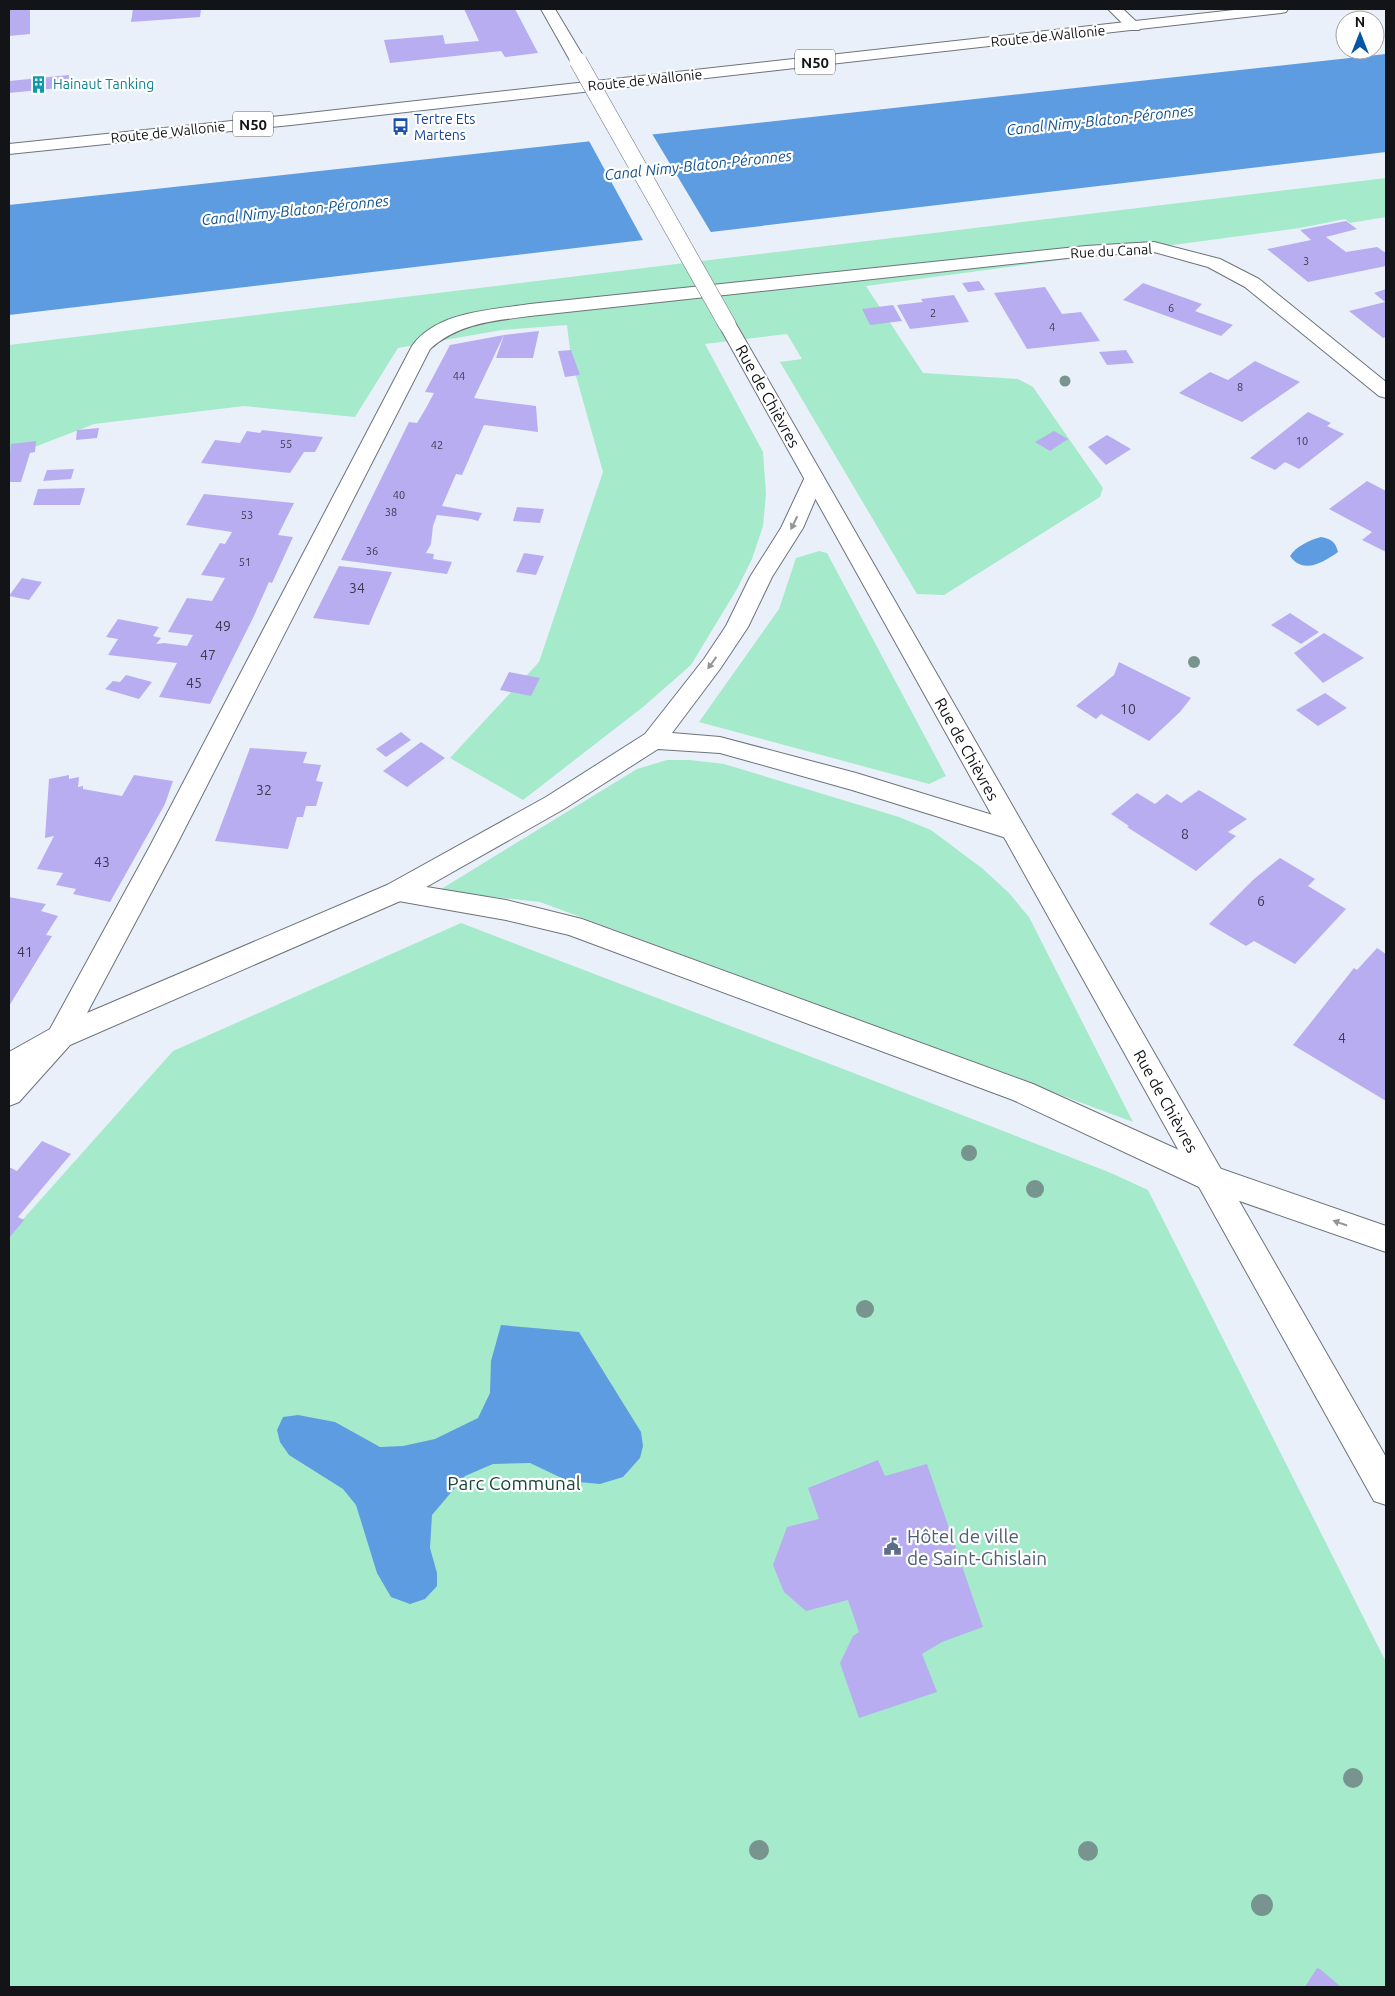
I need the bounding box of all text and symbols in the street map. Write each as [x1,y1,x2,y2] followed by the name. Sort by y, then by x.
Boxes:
[1335,10,1385,60] north arrow
[1355,14,1365,30] text: N
[990,22,1106,50] street label: Route de Wallonie
[795,50,835,74] road number: N50
[587,66,703,94] street label: Route de Wallonie
[29,74,49,94] building icon: Hainaut Tanking
[53,76,154,92] place label: Hainaut Tanking
[1006,102,1195,138] water label: Canal Nimy-Blaton-Péronnes
[414,111,475,143] place label: Tertre Ets Martens
[233,112,273,136] road number: N50
[390,117,410,137] bus stop icon: Tertre Ets Martens
[110,118,226,146] street label: Route de Wallonie
[604,147,793,183] water label: Canal Nimy-Blaton-Péronnes
[201,192,390,228] water label: Canal Nimy-Blaton-Péronnes
[1070,241,1153,261] street label: Rue du Canal
[1303,255,1309,267] house number: 3
[1168,302,1174,314] house number: 6
[930,307,936,319] house number: 2
[1049,321,1055,333] house number: 4
[732,341,804,451] street label: Rue de Chièvres
[453,370,465,382] house number: 44
[1237,381,1243,393] house number: 8
[1296,435,1308,447] house number: 10
[280,438,292,450] house number: 55
[431,439,443,451] house number: 42
[393,489,405,501] house number: 40
[385,506,397,518] house number: 38
[241,509,253,521] house number: 53
[790,516,798,530] one-way arrow
[366,545,378,557] house number: 36
[239,556,251,568] house number: 51
[349,580,365,596] house number: 34
[215,618,231,634] house number: 49
[200,647,216,663] house number: 47
[707,656,717,670] one-way arrow
[186,675,202,691] house number: 45
[931,694,1003,804] street label: Rue de Chièvres
[1120,701,1136,717] house number: 10
[256,782,272,798] house number: 32
[1181,826,1189,842] house number: 8
[94,854,110,870] house number: 43
[1257,893,1265,909] house number: 6
[17,944,33,960] house number: 41
[1338,1030,1346,1046] house number: 4
[1130,1046,1202,1156] street label: Rue de Chièvres
[1332,1219,1347,1227] one-way arrow
[447,1472,581,1494] park label: Parc Communal
[907,1525,1047,1569] place label: Hôtel de ville de Saint-Ghislain
[883,1537,903,1557] public building icon: Hôtel de ville de Saint-Ghislain

